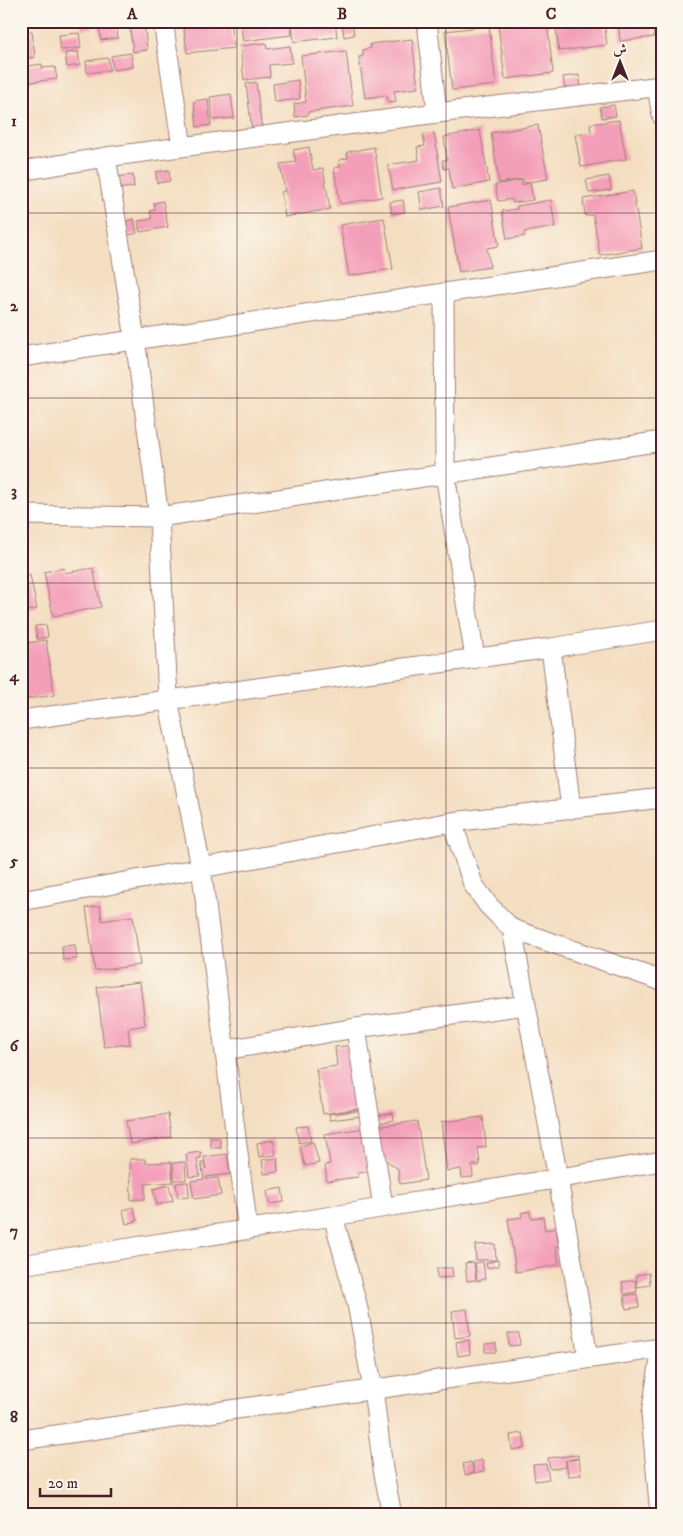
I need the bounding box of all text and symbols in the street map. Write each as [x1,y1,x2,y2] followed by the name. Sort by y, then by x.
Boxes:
[126,4,138,24] text: A
[337,4,347,24] text: B
[546,4,556,24] text: C
[596,38,646,88] north arrow
[613,41,627,59] text: ش
[11,111,17,131] text: 1
[10,296,19,316] text: 2
[11,481,17,501] text: 3
[8,666,19,686] text: 4
[9,851,18,871] text: 5
[10,1036,20,1056] text: 6
[10,1221,18,1241] text: 7
[10,1407,18,1427] text: 8
[40,1466,111,1498] scale bar
[48,1474,78,1493] text: 20 m

